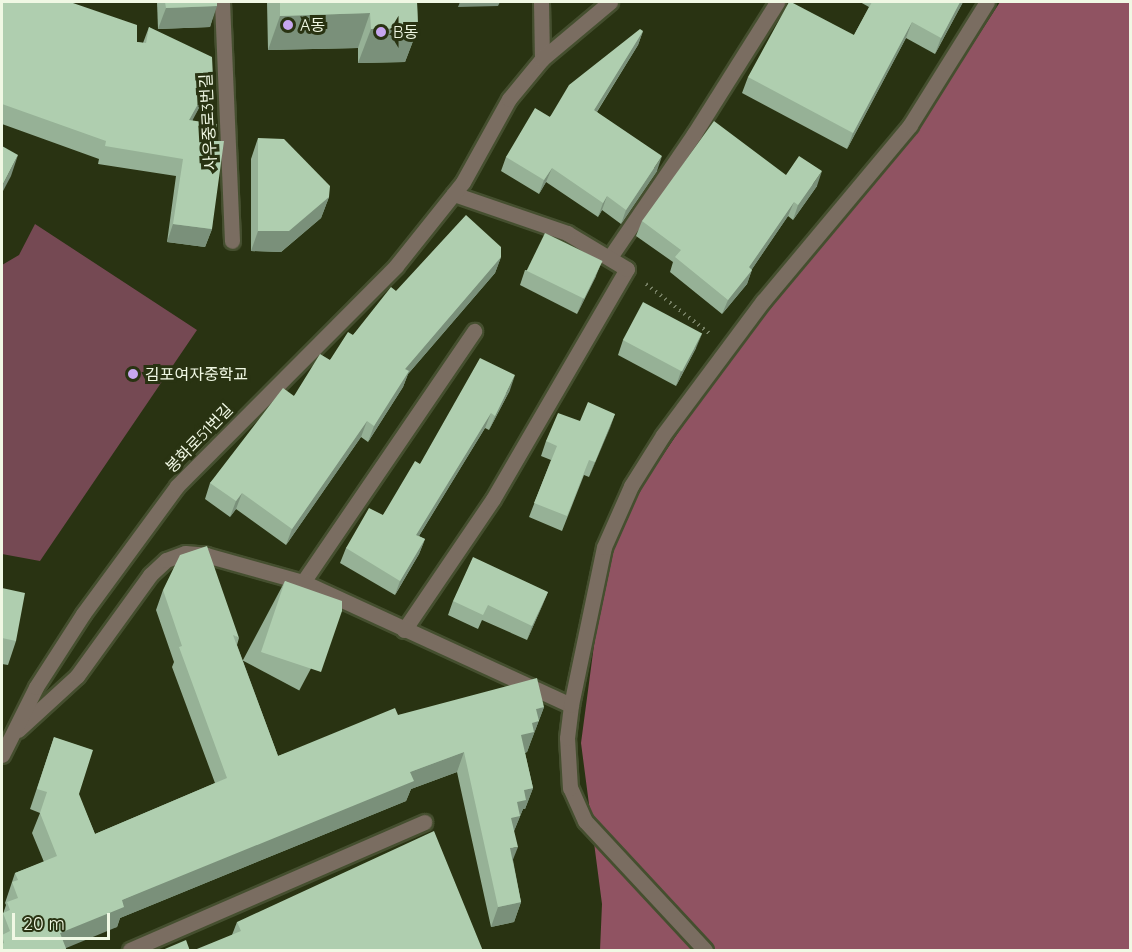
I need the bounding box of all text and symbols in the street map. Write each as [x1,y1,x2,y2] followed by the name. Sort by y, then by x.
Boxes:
[300,15,325,35] place label: A동
[281,18,295,32] marker: A동
[393,22,418,42] place label: B동
[374,25,388,39] marker: B동
[196,73,220,171] street label: 사우중로3번길
[145,364,248,384] place label: 김포여자중학교
[126,367,140,381] marker: 김포여자중학교
[161,400,237,476] street label: 봉화로51번길
[15,901,112,939] scale bar
[23,912,65,935] text: 20 m

